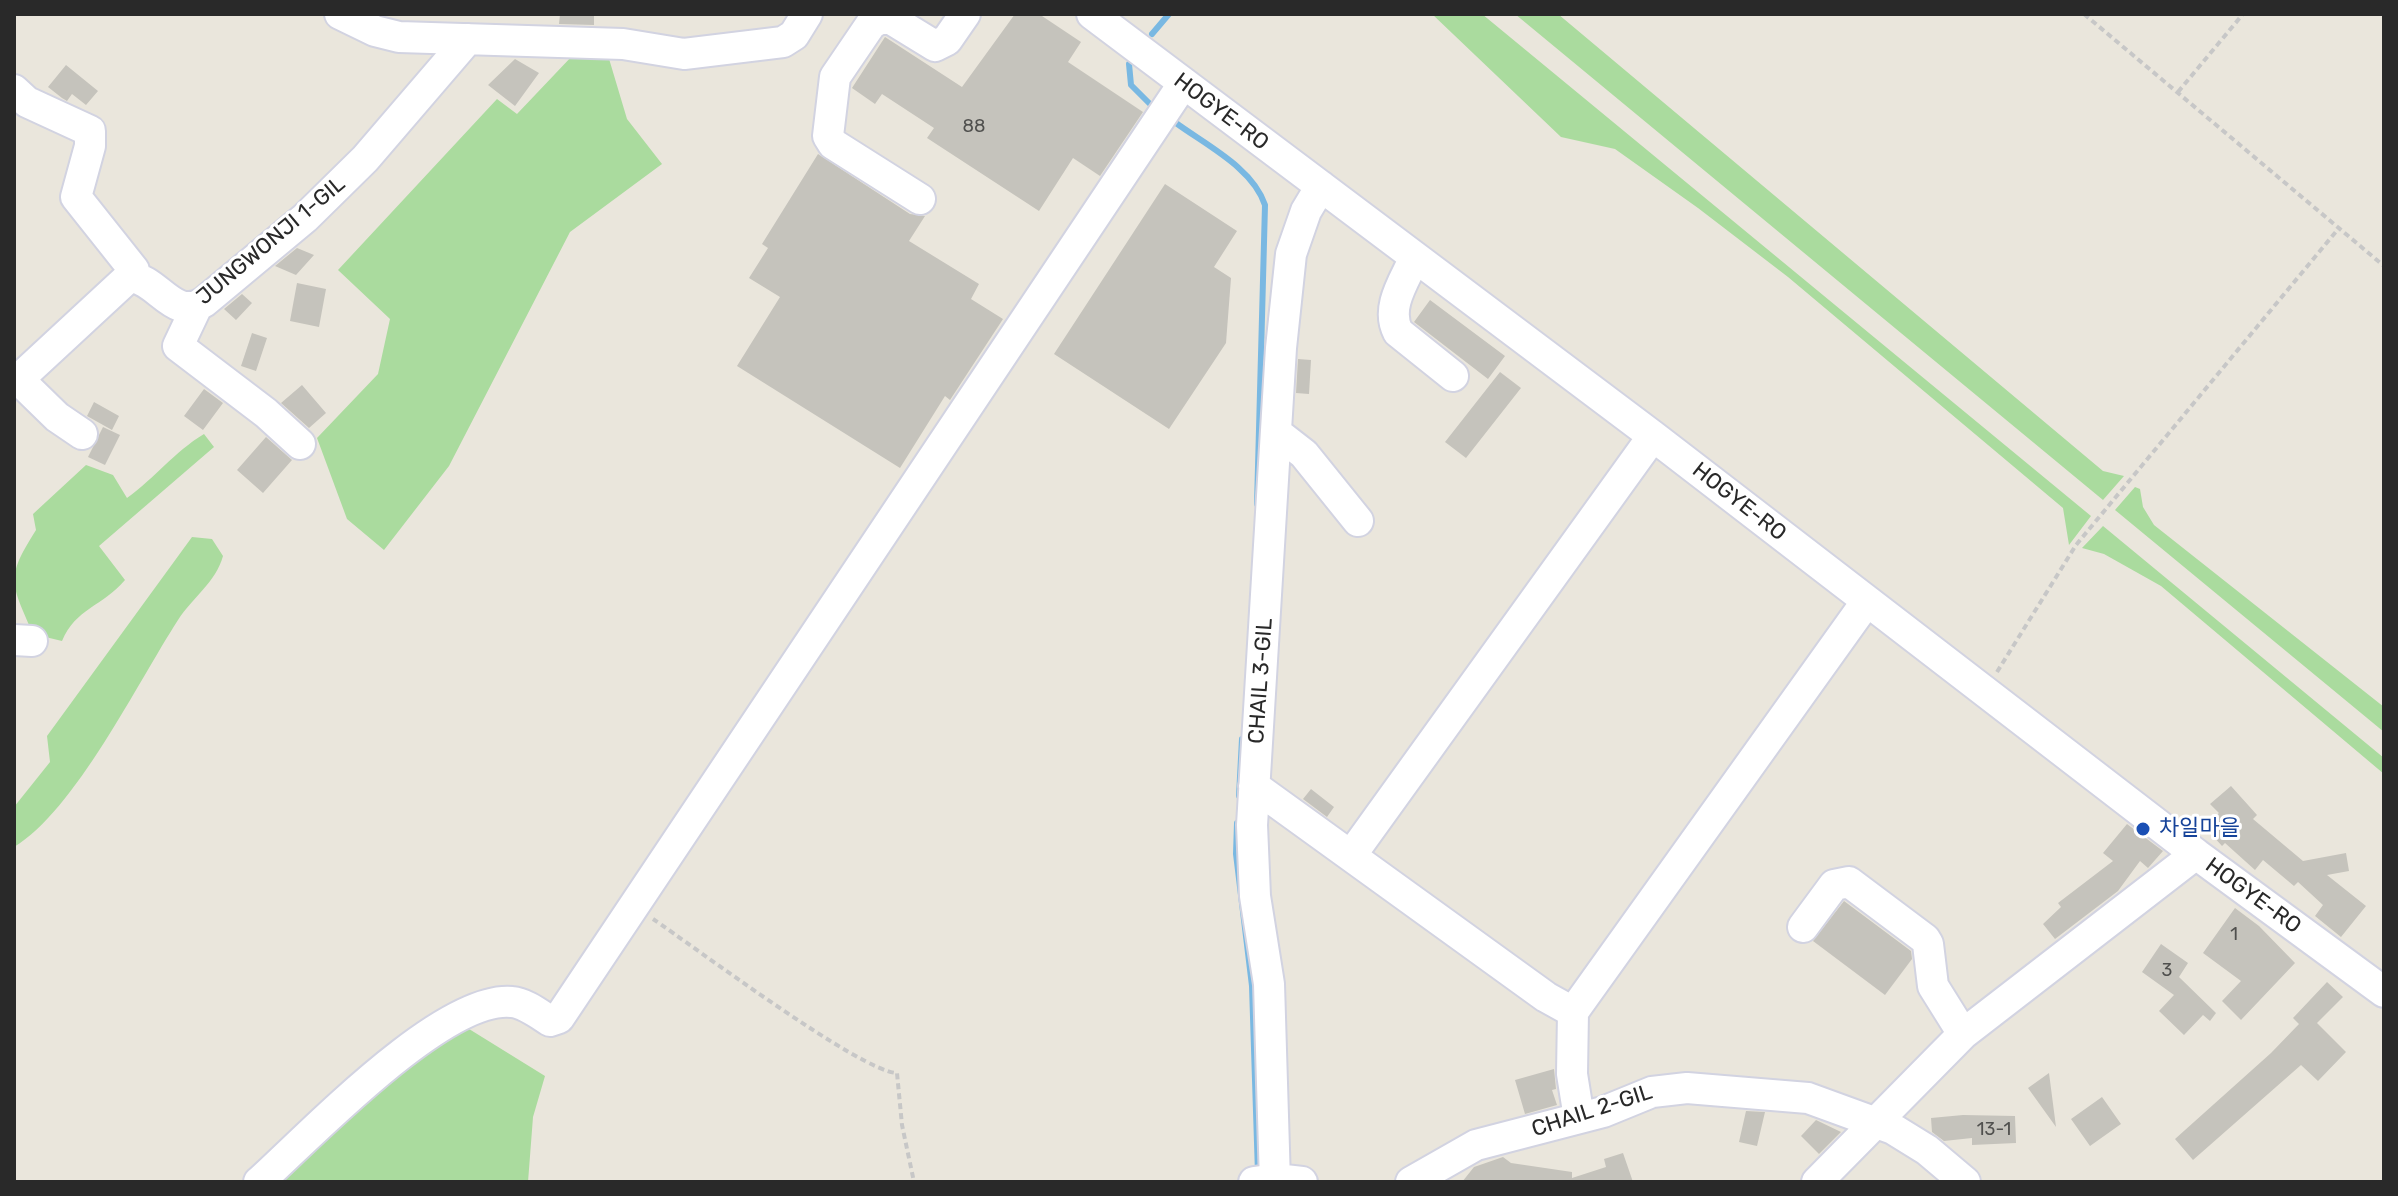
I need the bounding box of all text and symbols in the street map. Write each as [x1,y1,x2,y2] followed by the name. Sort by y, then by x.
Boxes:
[1168,68,1274,156] street label: HOGYE-RO
[963,116,985,138] house number: 88
[191,171,351,311] street label: JUNGWONJI 1-GIL
[1687,457,1791,547] street label: HOGYE-RO
[1243,617,1279,745] street label: CHAIL 3-GIL
[2159,816,2240,842] place label: 차일마을
[2134,820,2152,838] marker: 차일마을
[2200,852,2306,940] street label: HOGYE-RO
[2230,924,2238,946] house number: 1
[2162,960,2172,982] house number: 3
[1528,1079,1656,1143] street label: CHAIL 2-GIL
[1977,1119,2011,1141] house number: 13-1

